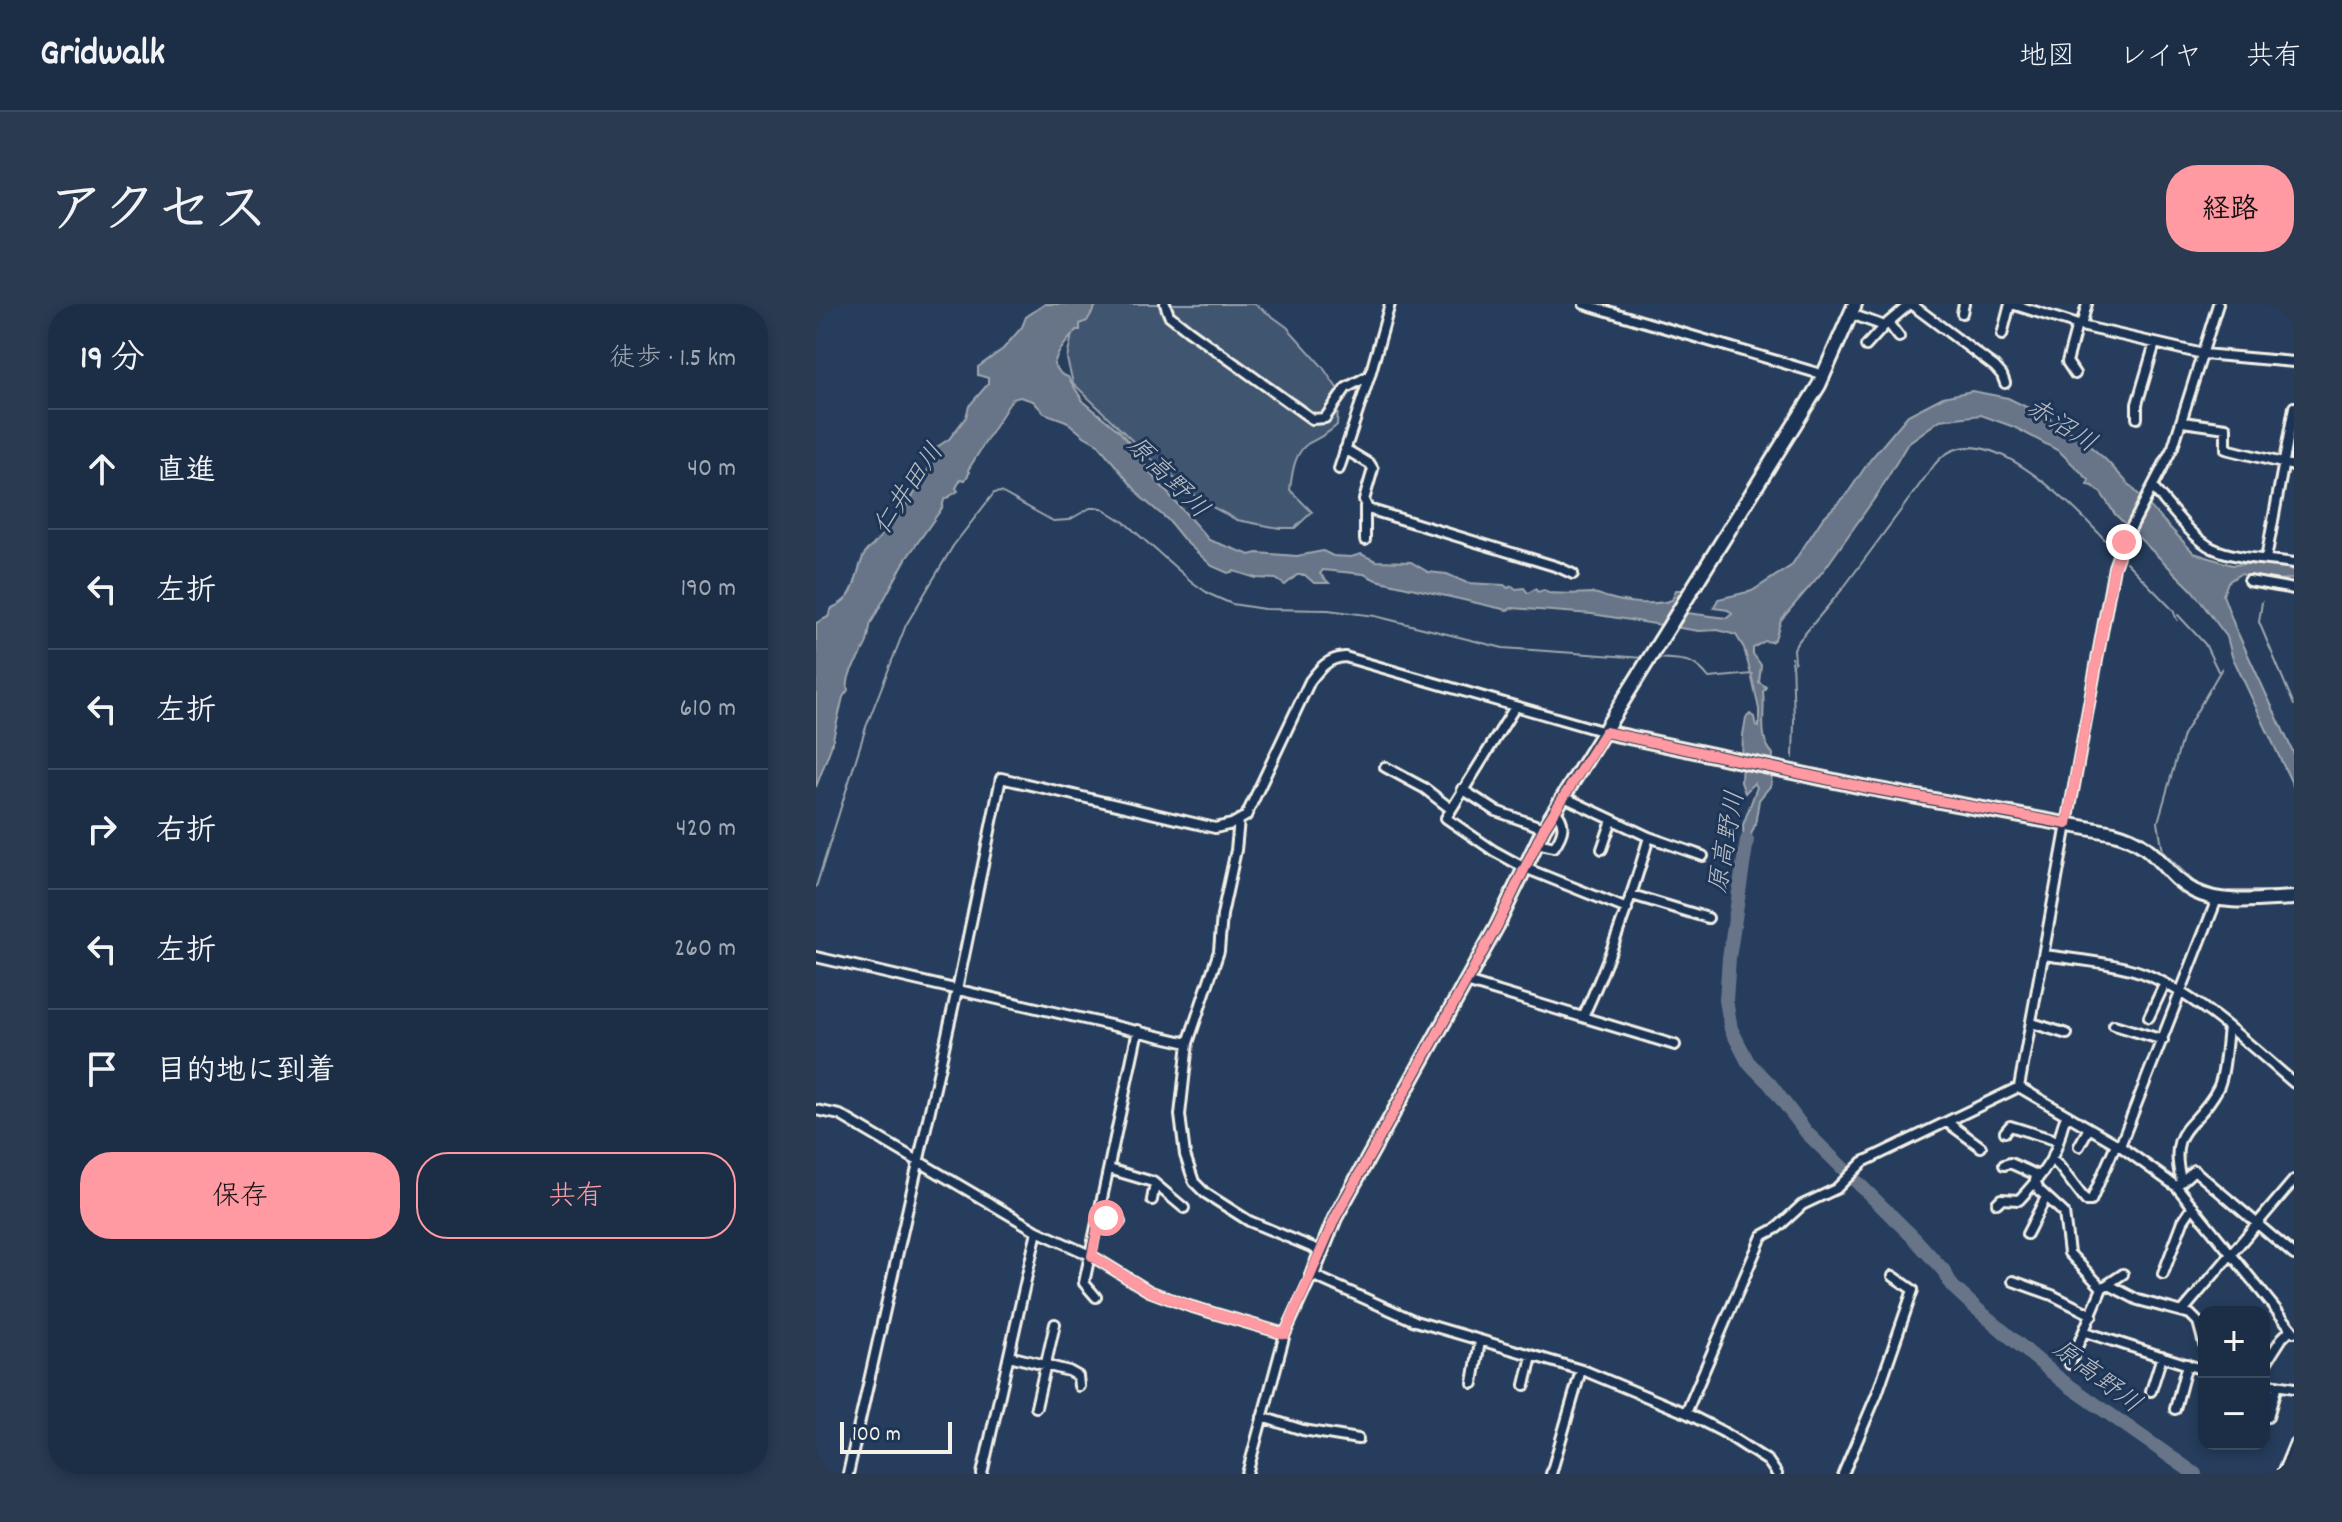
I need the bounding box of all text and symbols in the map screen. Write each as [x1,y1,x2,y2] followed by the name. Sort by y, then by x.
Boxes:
[40,28,165,83] text: Gridwalk
[2019,39,2075,79] text: 地図
[2119,39,2202,79] text: レイヤ
[2246,39,2302,79] text: 共有
[2166,165,2294,252] button: 経路
[48,175,269,255] text: アクセス
[80,336,145,385] text: 19 分
[610,341,736,378] text: 徒歩 · 1.5 km
[2017,391,2103,463] water label: 赤沼川
[1117,429,1216,528] water label: 原高野川
[865,436,954,543] water label: 仁井田川
[80,447,124,491] icon: ahead
[687,451,736,488] text: 40 m
[156,452,216,495] text: 直進
[2106,524,2142,560] route end
[80,567,124,611] icon: left
[680,571,736,608] text: 190 m
[156,572,216,615] text: 左折
[80,687,124,731] icon: left
[680,691,736,728] text: 610 m
[156,692,216,735] text: 左折
[1701,788,1756,897] water label: 原高野川
[80,807,124,851] icon: right
[676,811,736,848] text: 420 m
[156,812,216,855] text: 右折
[80,927,124,971] icon: left
[674,931,736,968] text: 260 m
[156,932,216,975] text: 左折
[80,1047,124,1091] icon: arrive
[156,1052,336,1095] text: 目的地に到着
[80,1152,400,1239] button: 保存
[416,1152,736,1239] button: 共有
[1088,1200,1124,1236] route start
[2198,1306,2270,1450] map controls
[2198,1306,2270,1378] button: +
[2043,1332,2149,1424] water label: 原高野川
[2198,1378,2270,1450] button: −
[840,1418,952,1454] scale bar
[852,1420,901,1451] text: 100 m

